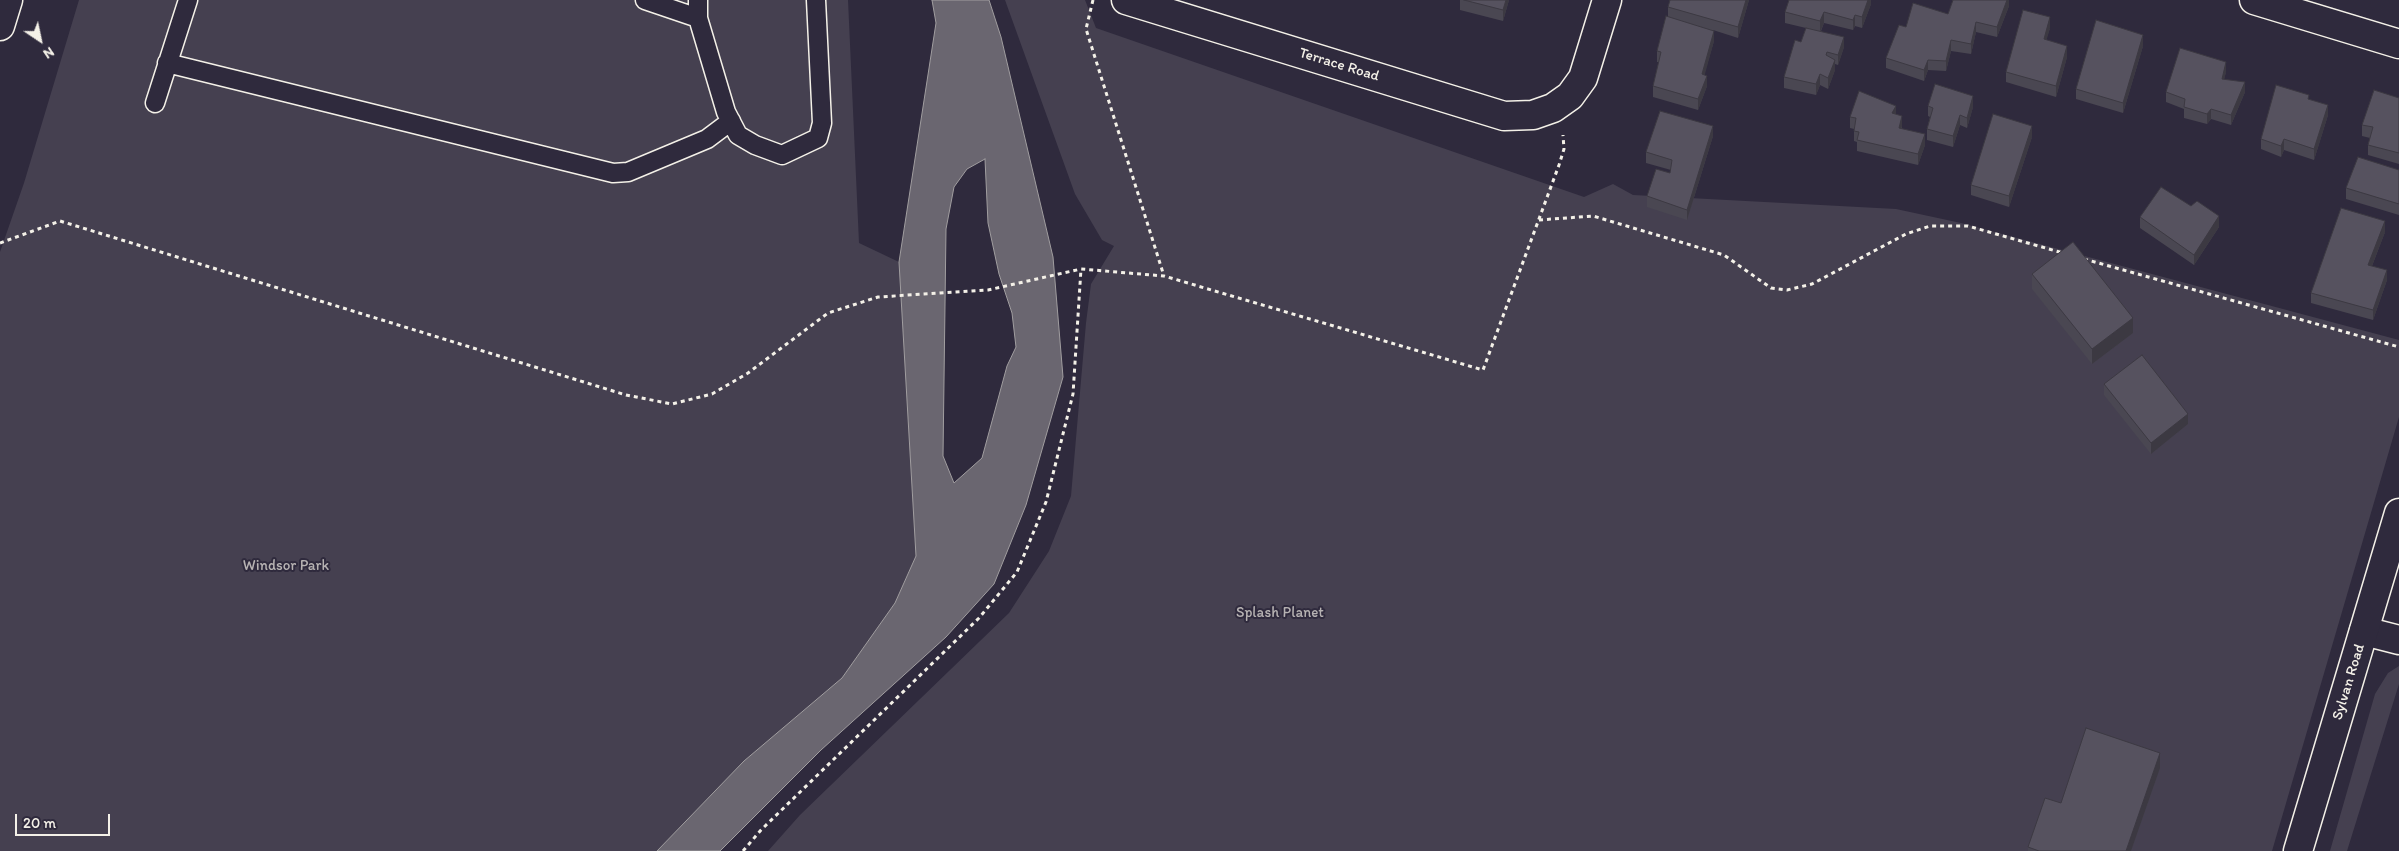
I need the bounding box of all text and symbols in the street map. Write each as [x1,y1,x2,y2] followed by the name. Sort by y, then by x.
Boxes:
[15,15,65,65] north arrow
[40,43,57,63] text: N
[1297,44,1381,86] street label: Terrace Road
[243,557,329,575] park label: Windsor Park
[1236,604,1324,622] park label: Splash Planet
[2329,642,2369,722] street label: Sylvan Road
[18,804,112,836] scale bar
[23,814,56,832] text: 20 m

